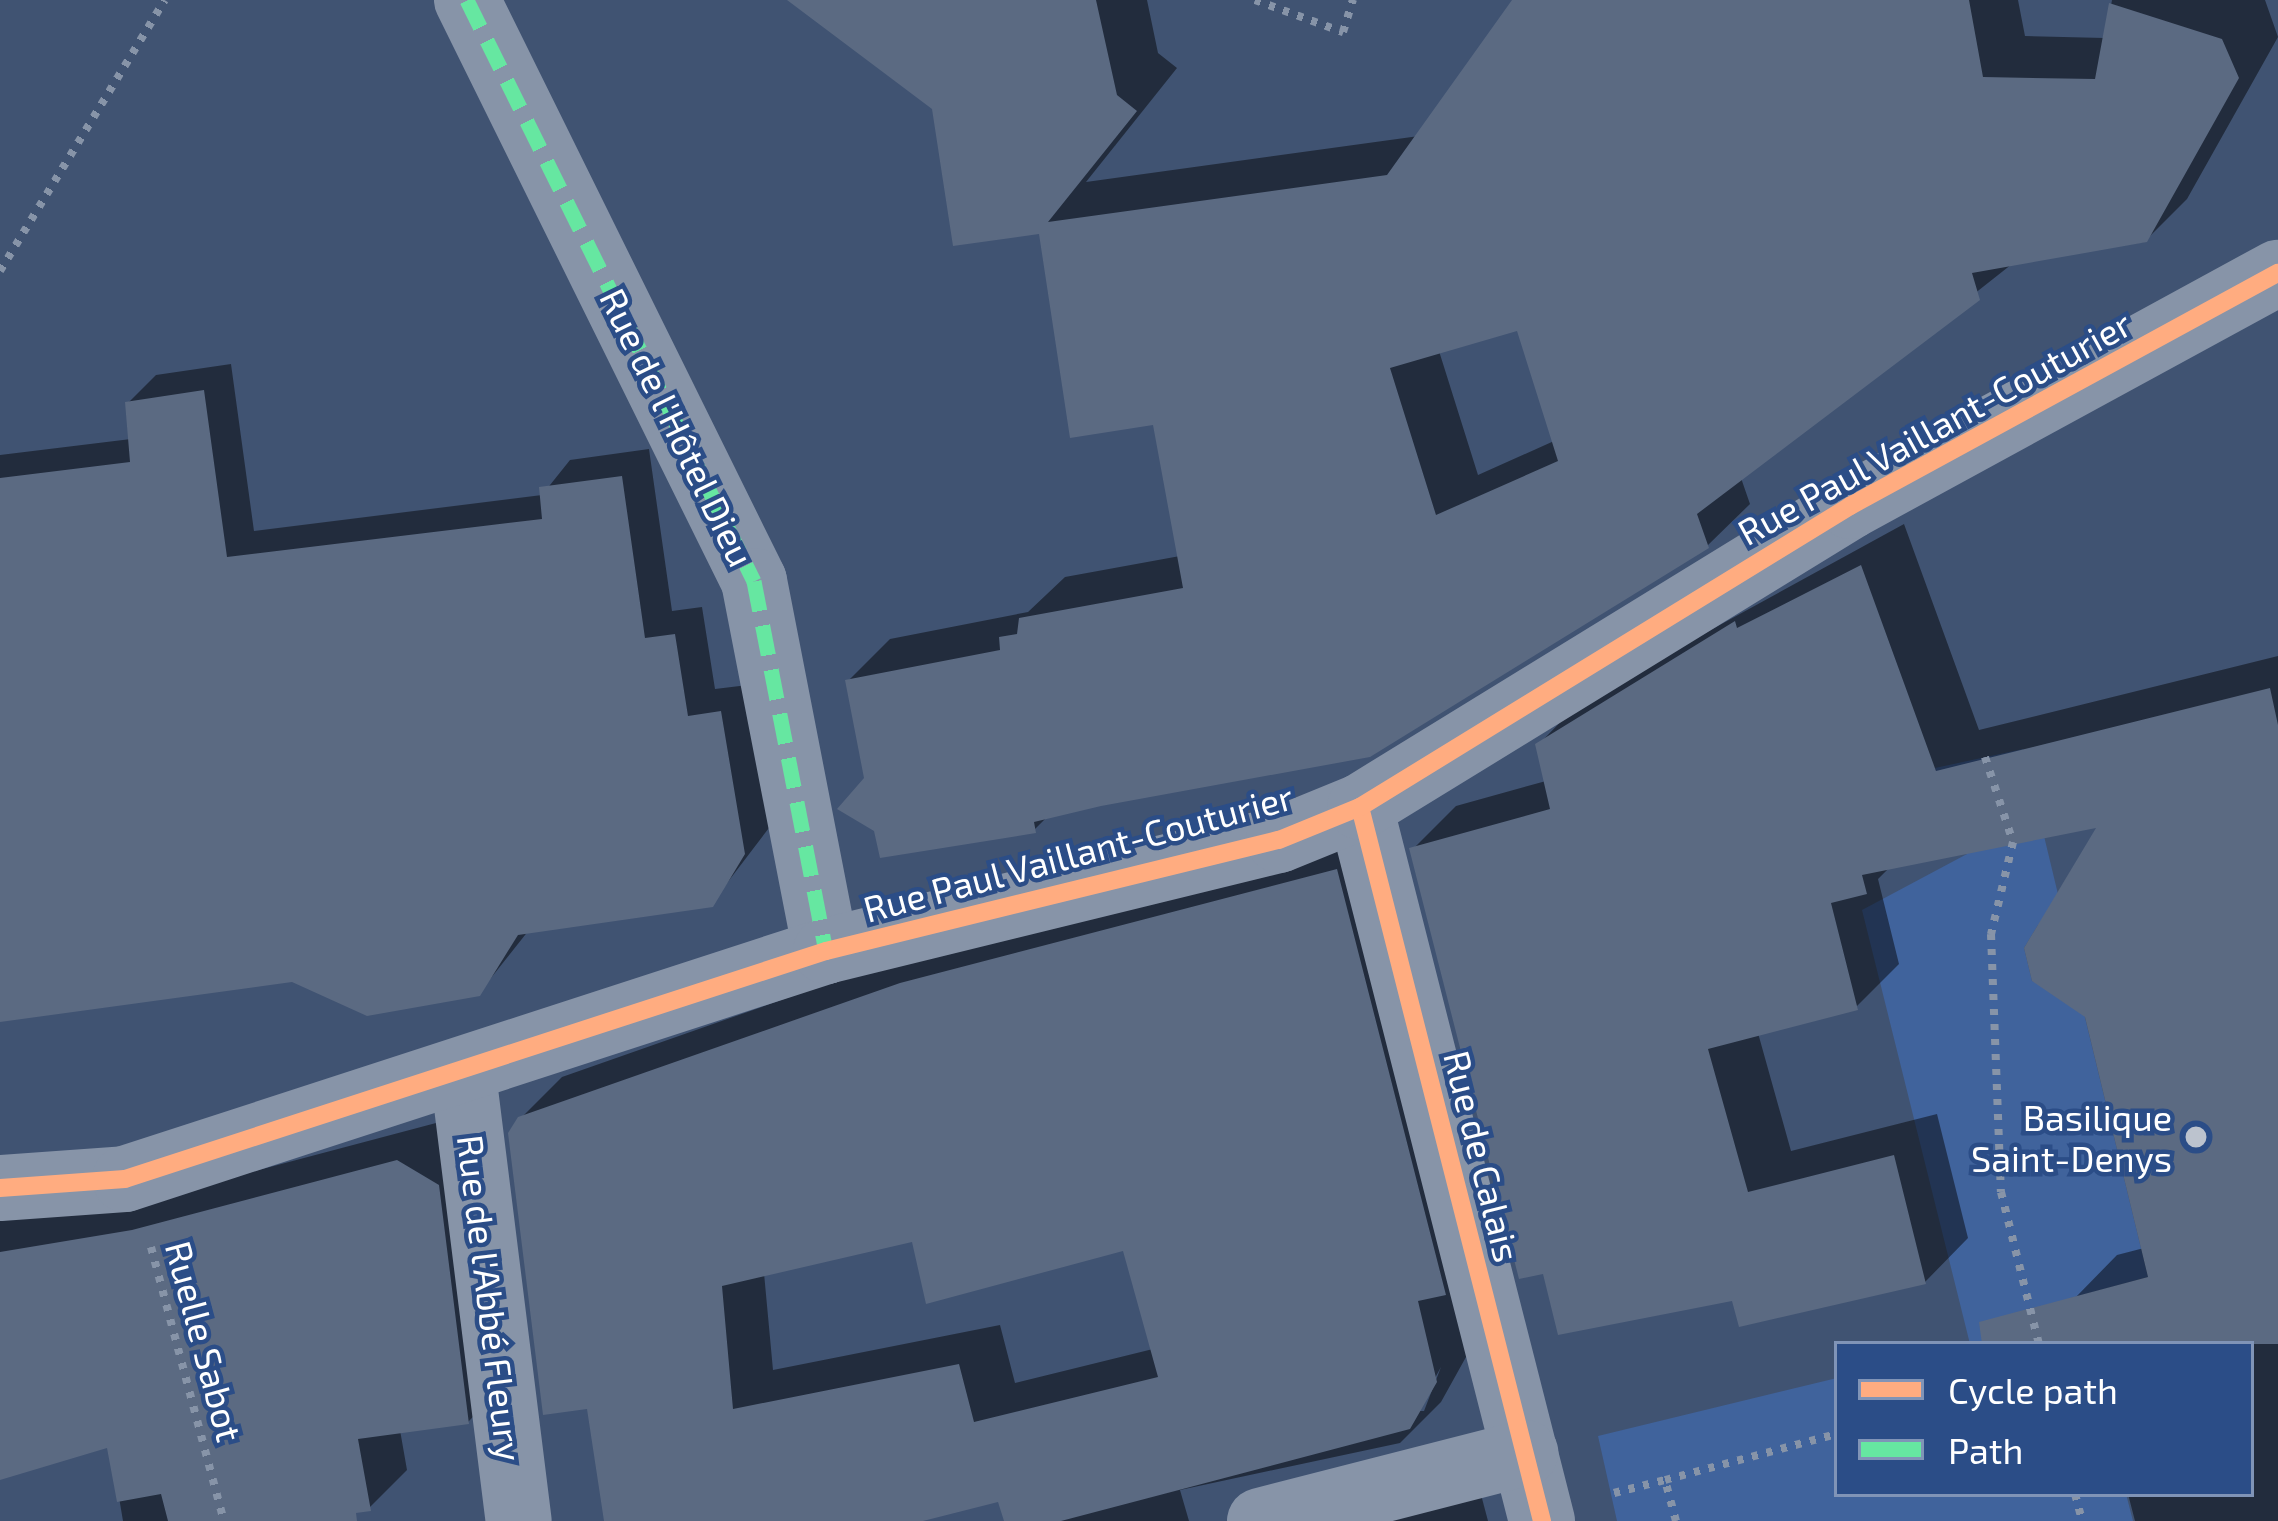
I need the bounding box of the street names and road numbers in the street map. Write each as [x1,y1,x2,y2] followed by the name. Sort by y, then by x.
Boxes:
[592,281,764,573] street label: Rue de l'Hôtel Dieu
[1729,300,2139,554] street label: Rue Paul Vaillant-Couturier
[858,774,1298,930] street label: Rue Paul Vaillant-Couturier
[1436,1046,1530,1266] street label: Rue de Calais
[450,1132,532,1464] street label: Rue de l'Abbé Fleury
[158,1236,252,1446] street label: Ruelle Sabot

